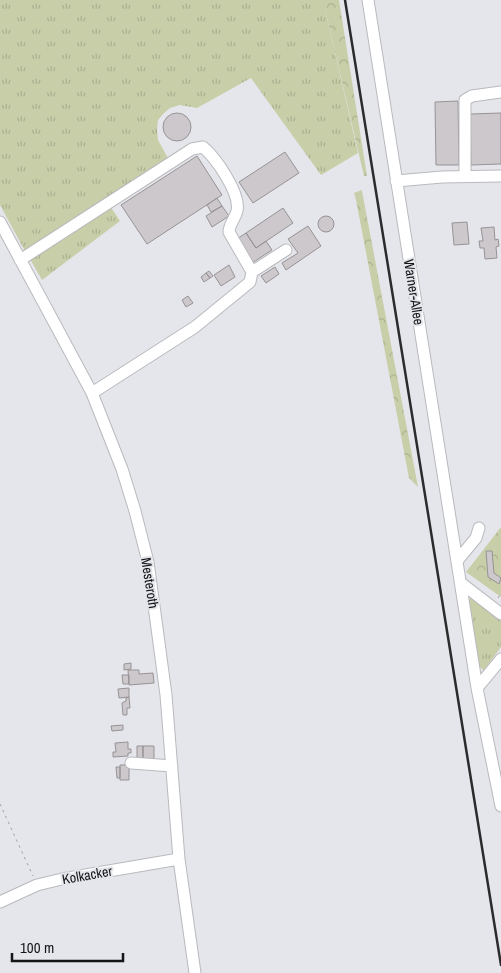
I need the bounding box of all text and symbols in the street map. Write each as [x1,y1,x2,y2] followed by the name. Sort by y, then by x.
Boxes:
[400,258,428,326] street label: Warner-Allee
[137,556,163,610] street label: Mesteroth
[61,862,114,888] street label: Kolkacker
[12,930,124,962] scale bar
[20,937,54,958] text: 100 m

